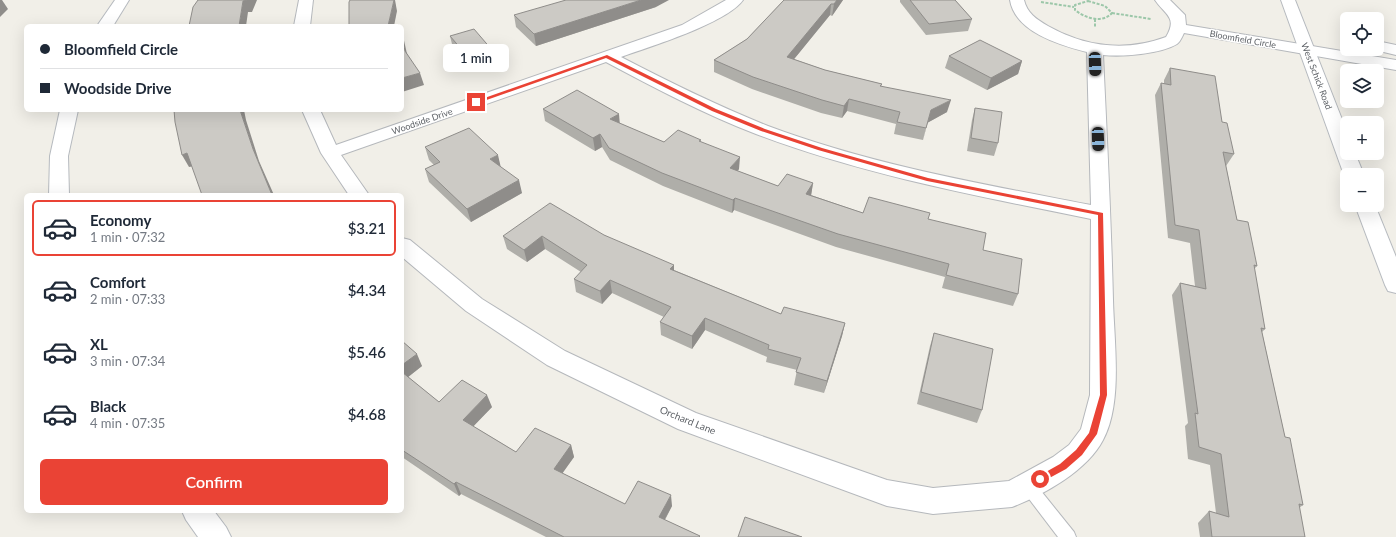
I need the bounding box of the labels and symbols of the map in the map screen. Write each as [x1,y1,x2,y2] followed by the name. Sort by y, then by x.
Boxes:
[1209,28,1277,50] street label: Bloomfield Circle
[1299,41,1335,111] street label: West Schick Road
[443,44,509,72] callout: 1 min
[1089,52,1101,76] car
[467,93,485,111] route end
[390,105,454,137] street label: Woodside Drive
[1092,127,1104,151] car
[658,403,718,437] street label: Orchard Lane
[1031,470,1049,488] route start

